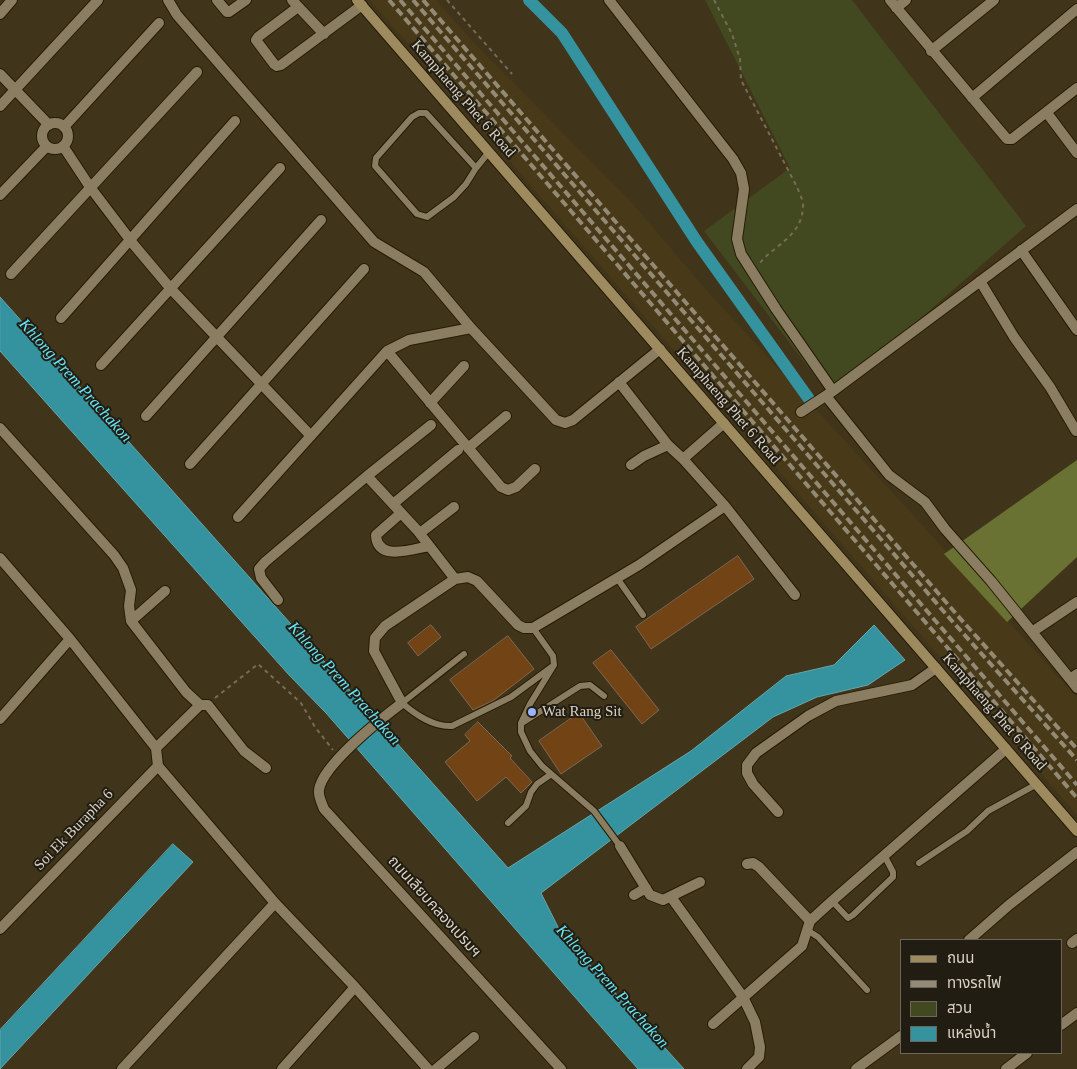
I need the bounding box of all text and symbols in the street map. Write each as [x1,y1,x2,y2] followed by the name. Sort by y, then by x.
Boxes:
[407,37,519,161] street label: Kamphaeng Phet 6 Road
[15,315,135,447] water label: Khlong Prem Prachakon
[672,344,784,468] street label: Kamphaeng Phet 6 Road
[284,618,404,750] water label: Khlong Prem Prachakon
[938,650,1050,774] street label: Kamphaeng Phet 6 Road
[542,703,622,721] place label: Wat Rang Sit
[526,706,538,718] marker: Wat Rang Sit
[31,786,117,874] street label: Soi Ek Burapha 6
[384,853,484,961] street label: ถนนเลียบคลองเปรมฯ
[552,921,672,1053] water label: Khlong Prem Prachakon
[900,939,1062,1054] legend
[947,950,974,966] text: ถนน
[947,975,1001,991] text: ทางรถไฟ
[947,1000,972,1016] text: สวน
[947,1025,996,1041] text: แหล่งน้ำ

